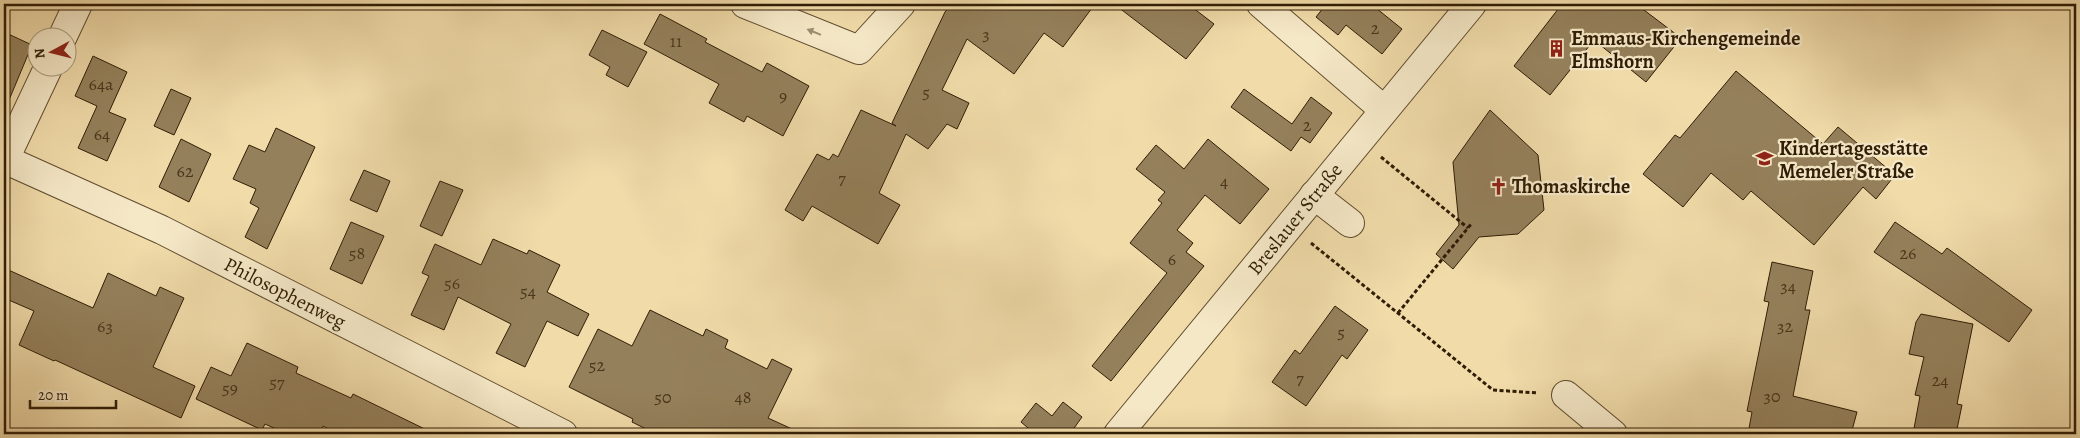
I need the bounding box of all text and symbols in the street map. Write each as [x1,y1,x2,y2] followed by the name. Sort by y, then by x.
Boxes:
[1371,16,1380,40] house number: 2
[982,22,990,46] house number: 3
[1571,25,1800,75] place label: Emmaus-Kirchengemeinde Elmshorn
[807,27,821,35] one-way arrow
[28,28,78,78] north arrow
[670,29,682,53] house number: 11
[1547,39,1567,59] building icon: Emmaus-Kirchengemeinde Elmshorn
[30,47,50,60] text: N
[89,72,114,96] house number: 64a
[922,80,930,104] house number: 5
[779,84,787,108] house number: 9
[1303,113,1312,137] house number: 2
[94,122,110,146] house number: 64
[1779,135,1928,185] place label: Kindertagesstätte Memeler Straße
[1755,149,1775,169] school or university icon: Kindertagesstätte Memeler Straße
[1242,157,1348,281] street label: Breslauer Straße
[177,159,194,183] house number: 62
[838,166,846,190] house number: 7
[1220,169,1228,193] house number: 4
[1512,173,1630,200] place label: Thomaskirche
[1488,176,1508,196] church icon: Thomaskirche
[349,241,365,265] house number: 58
[1900,241,1916,265] house number: 26
[1168,247,1176,271] house number: 6
[219,251,351,335] street label: Philosophenweg
[444,271,460,295] house number: 56
[1780,274,1796,298] house number: 34
[520,279,536,303] house number: 54
[97,314,113,338] house number: 63
[1777,314,1793,338] house number: 32
[1337,320,1345,344] house number: 5
[589,353,606,377] house number: 52
[1296,366,1304,390] house number: 7
[1932,368,1948,392] house number: 24
[269,370,285,394] house number: 57
[222,376,238,400] house number: 59
[30,378,116,410] scale bar
[1763,384,1781,408] house number: 30
[38,385,69,405] text: 20 m
[654,385,672,409] house number: 50
[735,385,751,409] house number: 48

